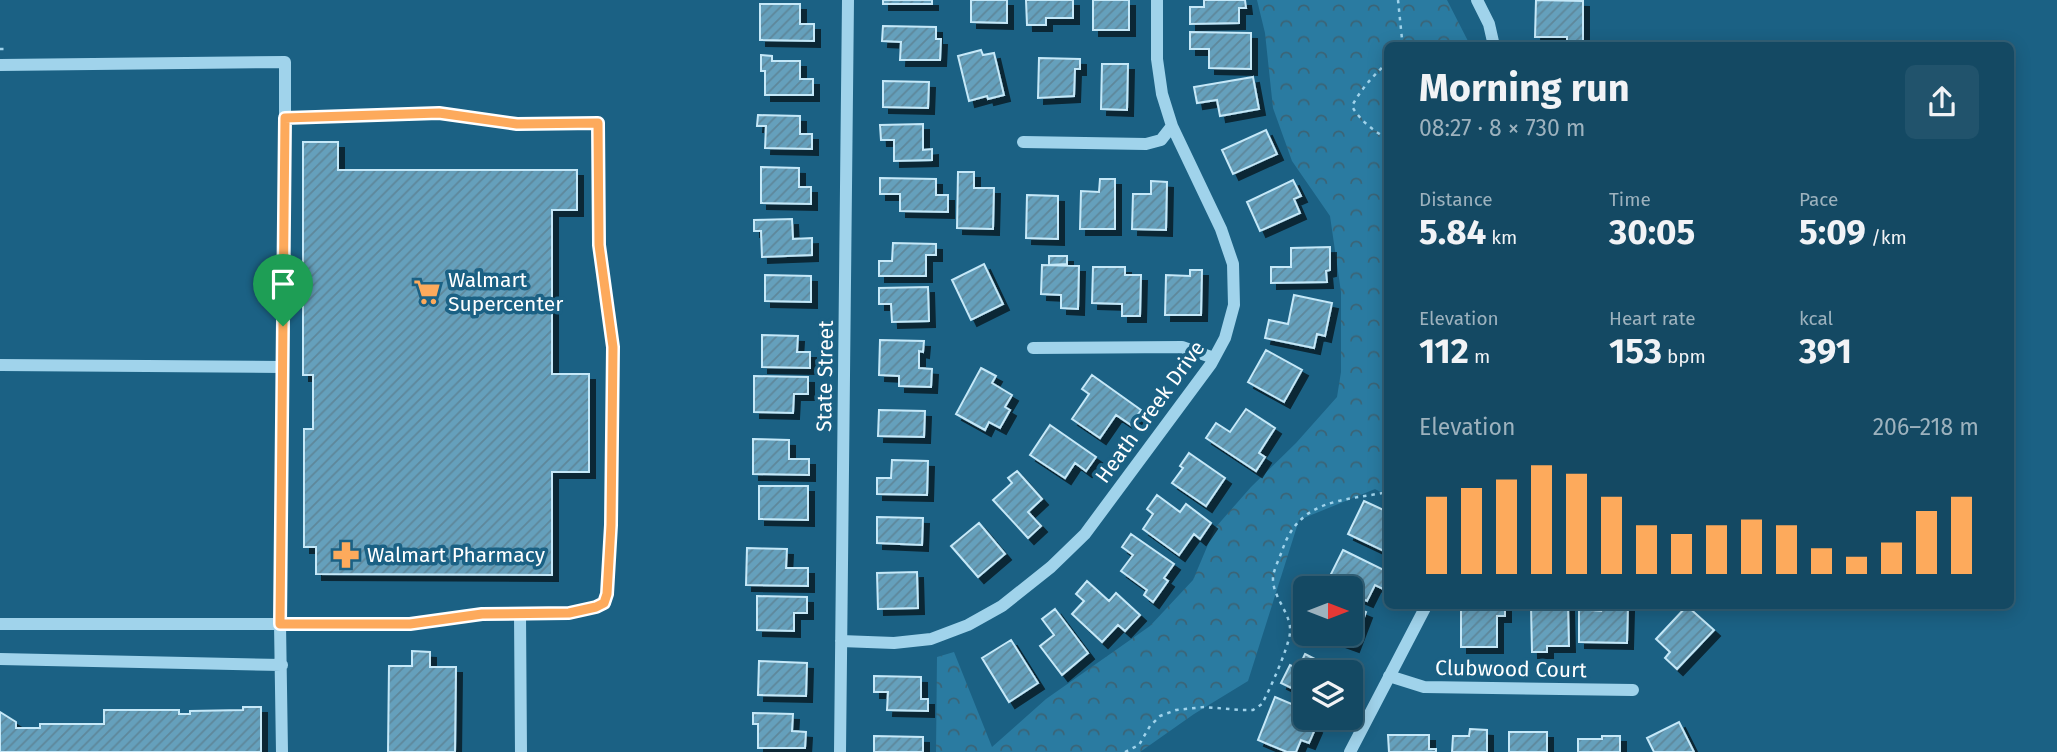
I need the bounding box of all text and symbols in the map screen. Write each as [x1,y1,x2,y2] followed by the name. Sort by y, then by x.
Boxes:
[1419,65,1630,111] text: Morning run
[1905,65,1979,139] button: share
[1419,114,1586,142] text: 08:27 · 8 × 730 m
[1419,188,1493,211] text: Distance
[1609,188,1651,211] text: Time
[1799,188,1838,211] text: Pace
[1419,211,1486,253] text: 5.84
[1609,211,1695,253] text: 30:05
[1799,211,1866,253] text: 5:09
[1486,226,1517,249] text: km
[1866,226,1907,249] text: /km
[253,254,313,326] pin
[264,265,302,303] icon: arrive
[448,267,563,317] place label: Walmart Supercenter
[412,277,442,307] supermarket icon: Walmart Supercenter
[1419,307,1499,330] text: Elevation
[1609,307,1696,330] text: Heart rate
[1799,307,1833,330] text: kcal
[811,320,839,432] street label: State Street
[1419,330,1469,372] text: 112
[1609,330,1662,372] text: 153
[1799,330,1852,372] text: 391
[1090,336,1210,488] street label: Heath Creek Drive
[1469,345,1490,368] text: m
[1662,345,1706,368] text: bpm
[1419,413,1515,441] text: Elevation
[1873,413,1979,441] text: 206–218 m
[331,540,361,570] pharmacy icon: Walmart Pharmacy
[367,542,546,568] place label: Walmart Pharmacy
[1293,576,1363,646] north arrow
[1293,576,1363,730] map controls
[1435,655,1587,683] street label: Clubwood Court
[1293,660,1363,730] button: layers

